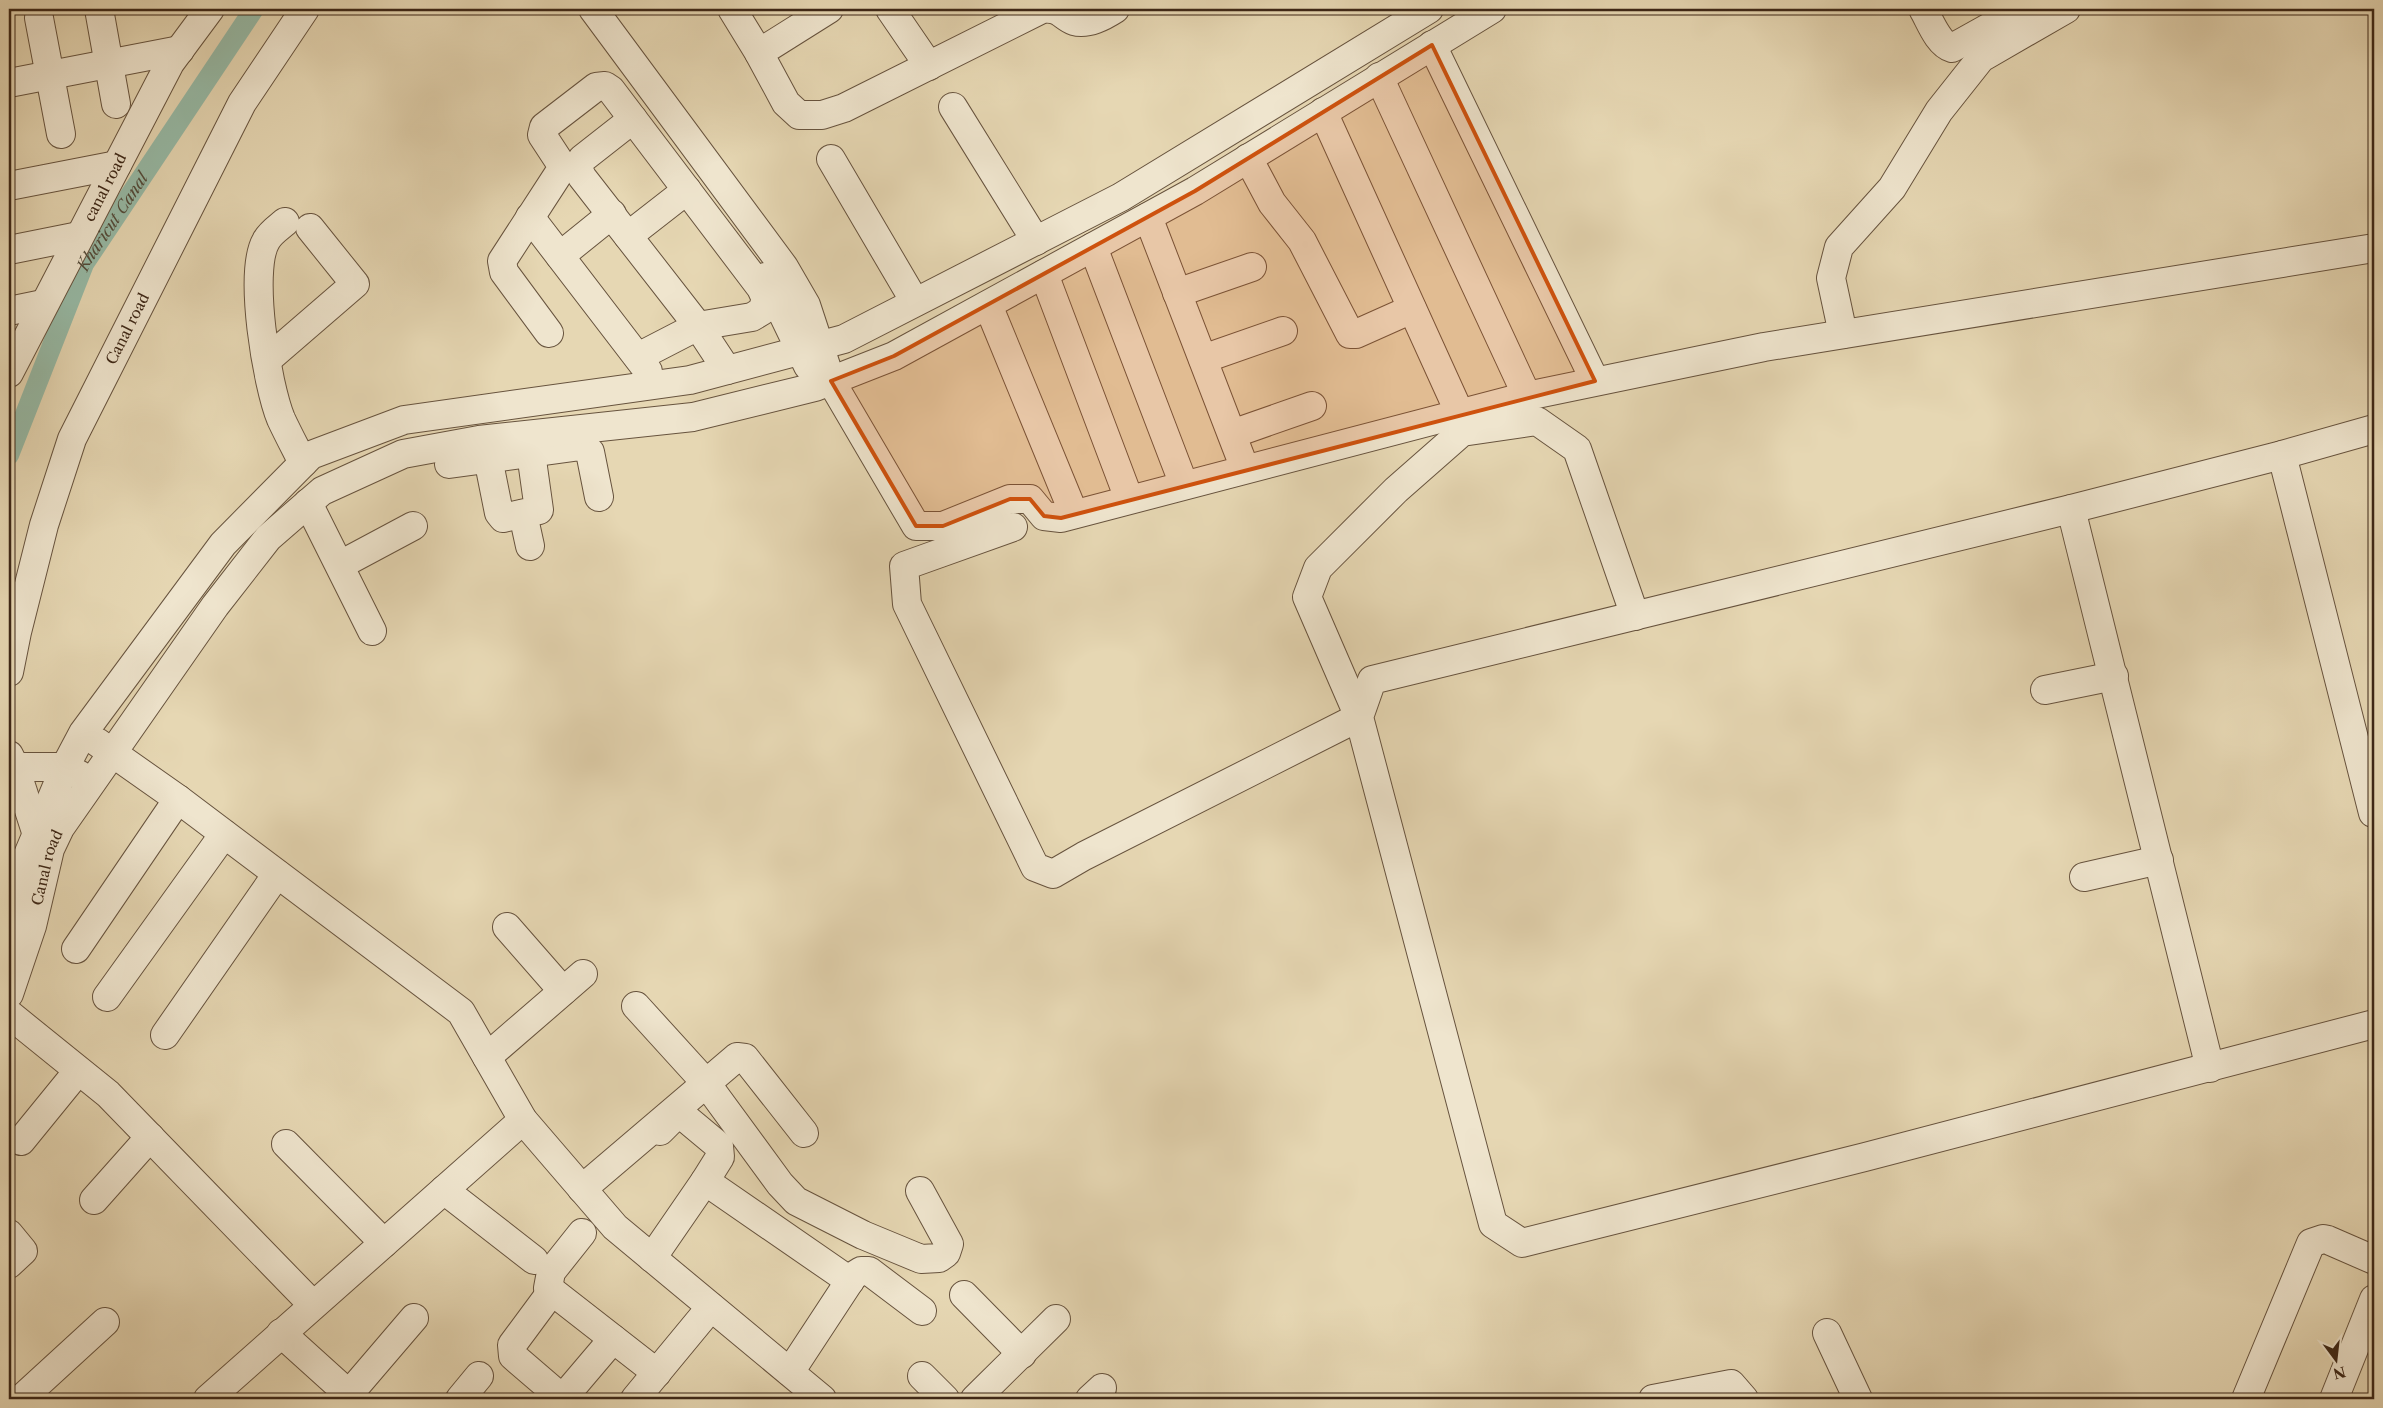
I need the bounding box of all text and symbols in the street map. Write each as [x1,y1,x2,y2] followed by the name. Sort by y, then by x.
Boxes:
[79,150,130,224] street label: canal road
[72,167,153,275] water label: Kharicut Canal
[101,290,153,368] street label: Canal road
[27,827,67,907] street label: Canal road
[2310,1336,2360,1386] north arrow
[2331,1362,2348,1383] text: N

